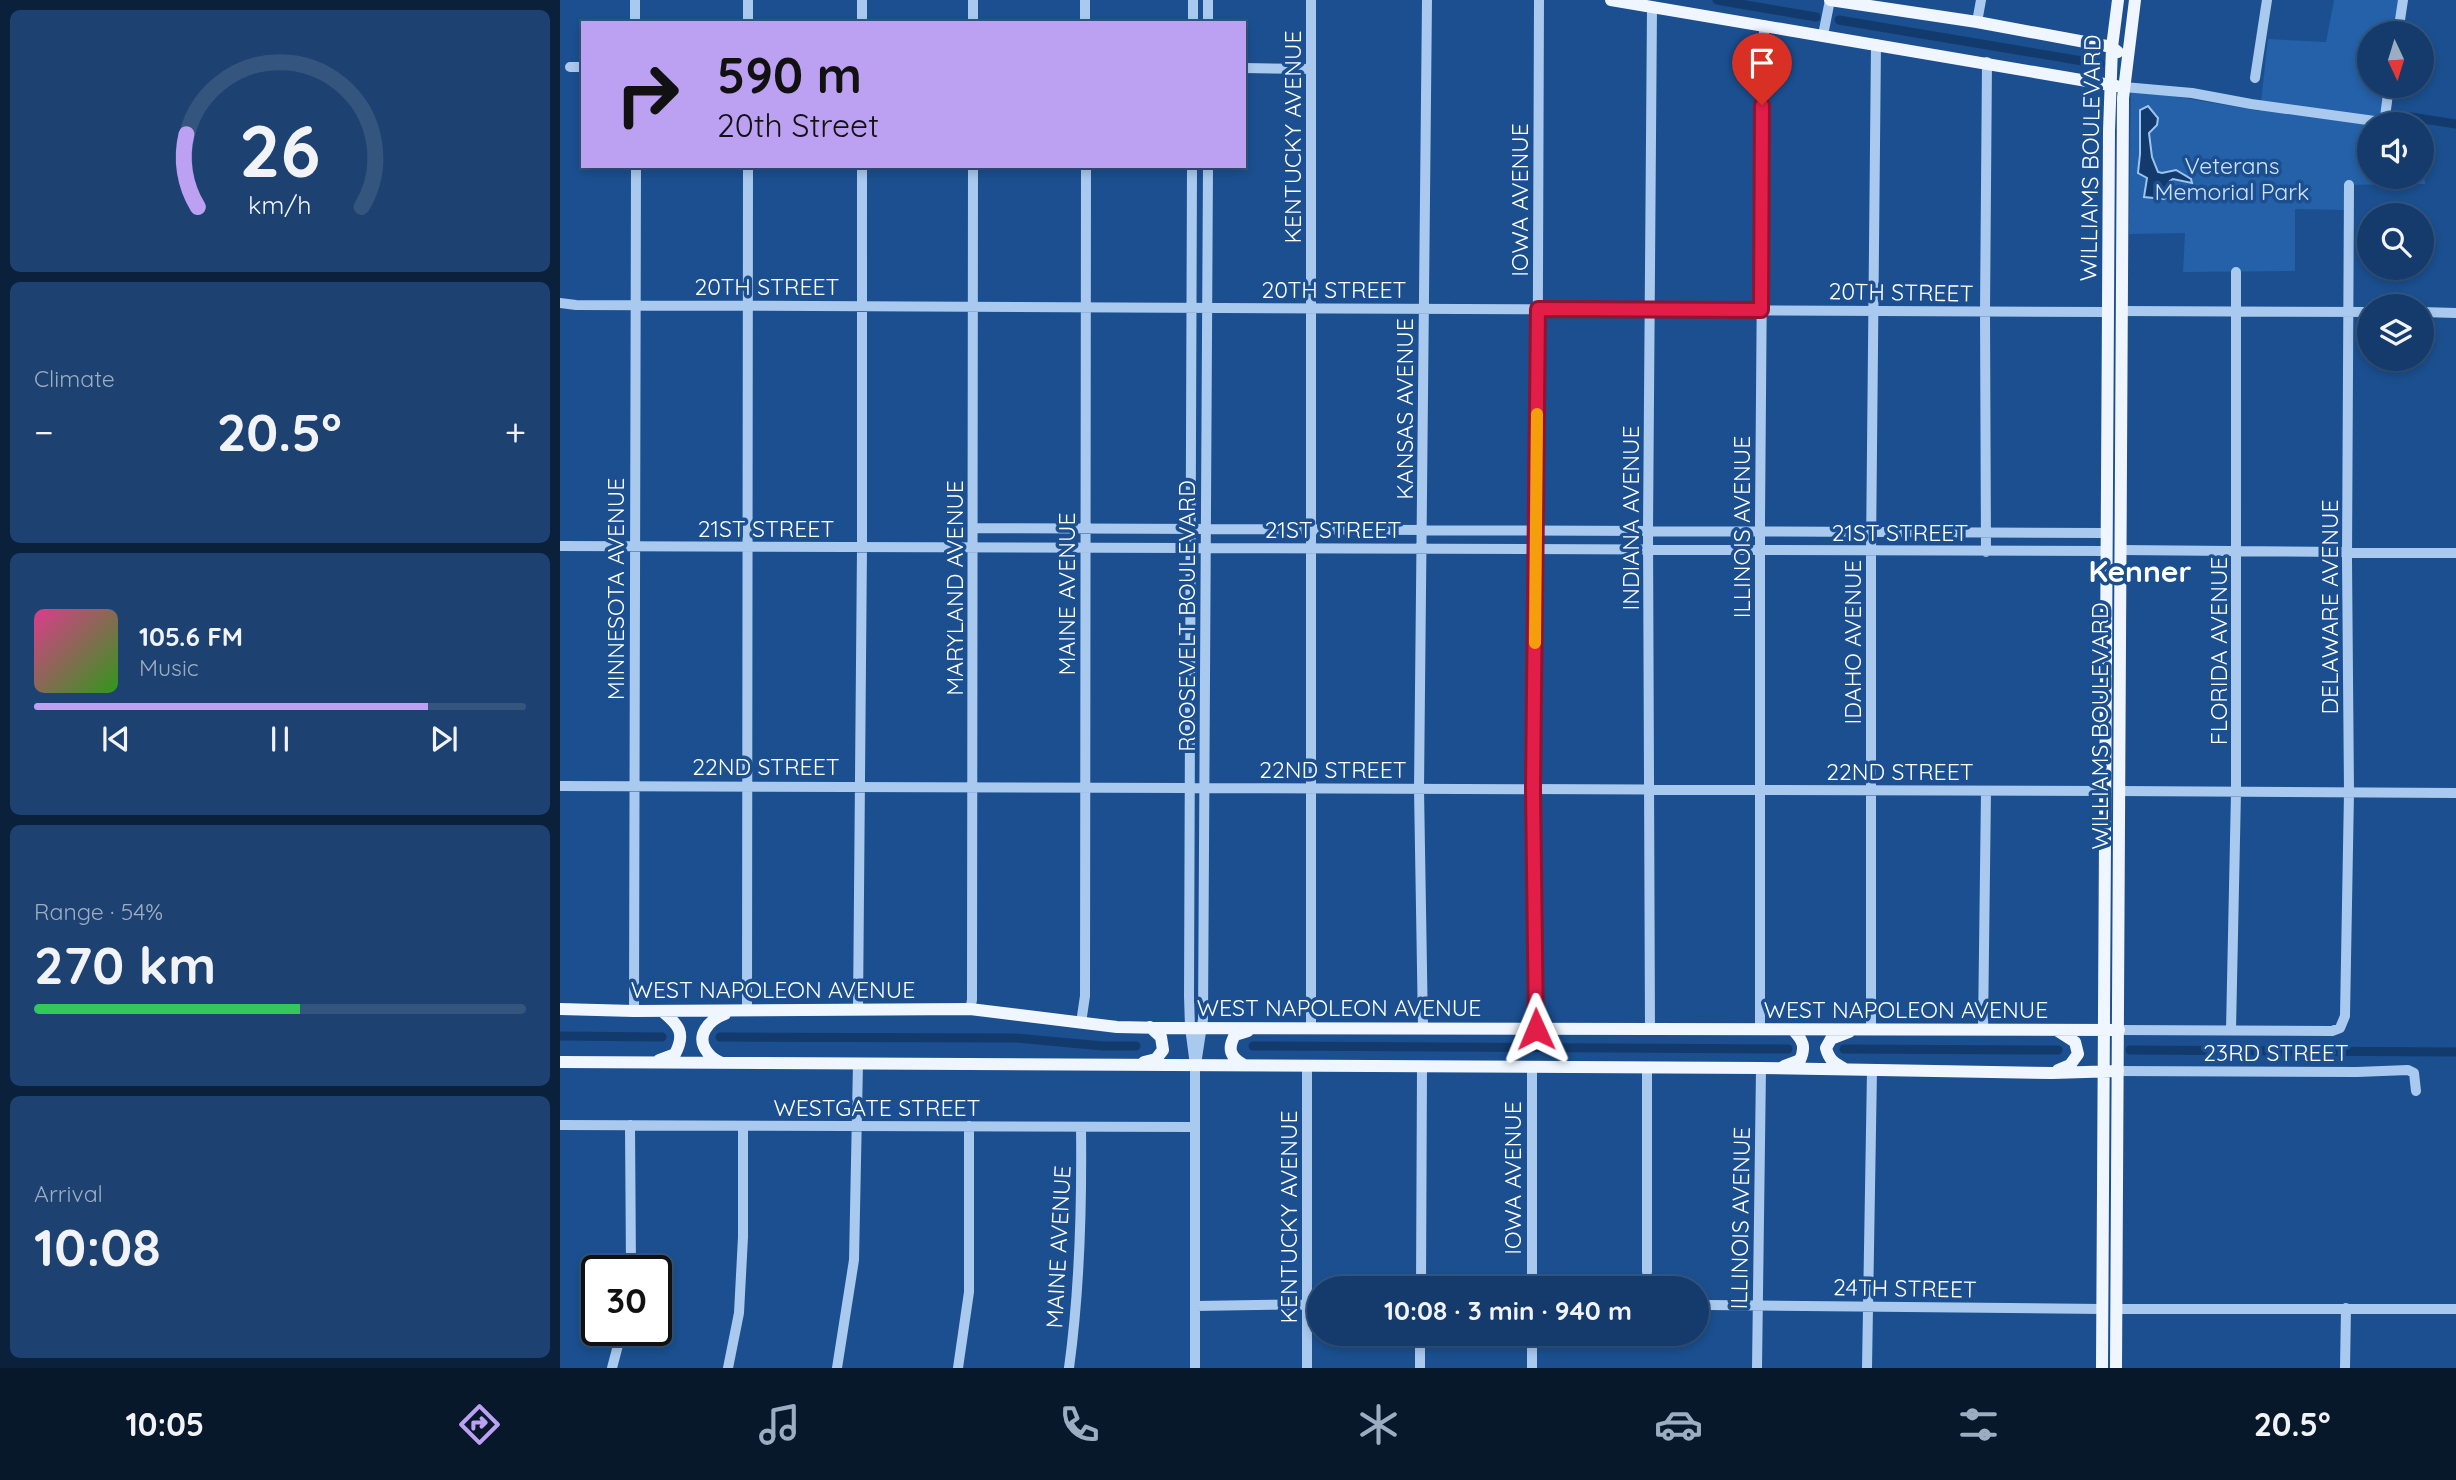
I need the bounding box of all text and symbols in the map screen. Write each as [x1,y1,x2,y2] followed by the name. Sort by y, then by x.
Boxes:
[2357,21,2434,98] north arrow
[2357,21,2434,371] map controls
[1278,30,1307,244] street label: KENTUCKY AVENUE
[1732,33,1792,105] pin
[2073,34,2107,282] street label: WILLIAMS BOULEVARD
[717,44,862,105] text: 590 m
[1743,44,1781,82] icon: arrive
[602,49,693,140] icon: right
[239,104,321,195] text: 26
[717,105,879,145] text: 20th Street
[2357,112,2434,189] button: sound
[1505,123,1534,277] street label: IOWA AVENUE
[2155,151,2309,206] park label: Veterans Memorial Park
[248,189,312,220] text: km/h
[2357,203,2434,280] button: search
[695,272,840,301] street label: 20TH STREET
[1262,275,1407,304] street label: 20TH STREET
[1828,276,1974,308] street label: 20TH STREET
[2357,294,2434,371] button: layers
[1390,318,1419,500] street label: KANSAS AVENUE
[34,364,115,393] text: Climate
[217,399,342,464] text: 20.5°
[34,408,54,456] text: −
[505,408,526,456] text: +
[1616,426,1645,610] street label: INDIANA AVENUE
[1727,436,1756,618] street label: ILLINOIS AVENUE
[601,478,630,700] street label: MINNESOTA AVENUE
[940,480,969,696] street label: MARYLAND AVENUE
[1172,480,1201,752] street label: ROOSEVELT BOULEVARD
[2315,500,2344,714] street label: DELAWARE AVENUE
[1052,512,1081,676] street label: MAINE AVENUE
[698,514,834,543] street label: 21ST STREET
[1265,515,1401,544] street label: 21ST STREET
[1832,518,1968,547] street label: 21ST STREET
[2088,552,2192,590] district label: Kenner
[2204,557,2233,745] street label: FLORIDA AVENUE
[1838,560,1867,724] street label: IDAHO AVENUE
[2085,603,2114,849] street label: WILLIAMS BOULEVARD
[139,620,243,653] text: 105.6 FM
[139,653,199,682] text: Music
[97,720,135,758] icon: previous
[261,720,299,758] icon: pause
[425,720,463,758] icon: next
[692,752,840,781] street label: 22ND STREET
[1259,755,1407,784] street label: 22ND STREET
[1826,757,1974,786] street label: 22ND STREET
[34,897,163,926] text: Range · 54%
[34,932,216,997] text: 270 km
[631,975,915,1004] street label: WEST NAPOLEON AVENUE
[1499,992,1573,1066] position arrow
[1197,993,1481,1022] street label: WEST NAPOLEON AVENUE
[1764,995,2048,1024] street label: WEST NAPOLEON AVENUE
[2203,1038,2349,1067] street label: 23RD STREET
[774,1093,981,1122] street label: WESTGATE STREET
[1498,1101,1527,1255] street label: IOWA AVENUE
[1274,1110,1303,1324] street label: KENTUCKY AVENUE
[1724,1126,1756,1310] street label: ILLINOIS AVENUE
[1039,1165,1077,1329] street label: MAINE AVENUE
[34,1179,103,1208] text: Arrival
[34,1214,161,1279] text: 10:08
[581,1255,672,1346] speed limit sign: 30
[1833,1272,1977,1304] street label: 24TH STREET
[1384,1294,1632,1327] text: 10:08 · 3 min · 940 m
[455,1400,504,1449] icon: directions
[755,1400,804,1449] icon: music
[1055,1400,1104,1449] icon: phone
[1354,1400,1403,1449] icon: climate
[1654,1400,1703,1449] icon: car
[1954,1400,2003,1449] icon: filters
[125,1404,204,1444] text: 10:05
[2254,1404,2331,1444] text: 20.5°

